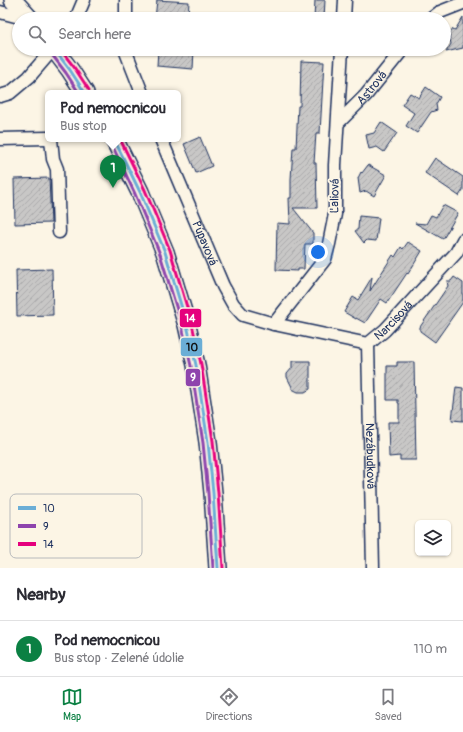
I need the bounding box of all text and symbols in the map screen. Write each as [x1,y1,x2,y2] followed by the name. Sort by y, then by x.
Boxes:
[12,12,451,56] search box
[26,23,48,45] icon: search
[58,25,131,44] text: Search here
[353,67,390,108] street label: Astrová
[45,90,181,142] popup
[60,99,166,118] text: Pod nemocnicou
[60,118,107,134] text: Bus stop
[100,155,126,188] pin: 1
[327,178,343,214] street label: Ľaliová
[189,219,221,268] street label: Púpavová
[308,242,328,262] your location
[371,297,416,343] street label: Narcisová
[179,308,202,328] line badge: 14
[185,312,196,325] text: 14
[180,337,203,357] line badge: 10
[186,341,198,354] text: 10
[185,368,201,387] line badge: 9
[190,371,196,384] text: 9
[362,423,379,490] street label: Nezábudková
[10,494,142,558] legend
[43,502,55,515] text: 10
[43,520,49,533] text: 9
[415,520,451,556] map controls
[415,520,451,556] button: layers
[43,538,54,551] text: 14
[16,584,65,605] text: Nearby
[54,631,160,650] text: Pod nemocnicou
[26,641,32,657] text: 1
[414,641,447,657] text: 110 m
[54,650,184,666] text: Bus stop · Zelené údolie
[61,686,83,723] tab: Map
[205,686,252,723] tab: Directions
[375,686,402,723] tab: Saved

